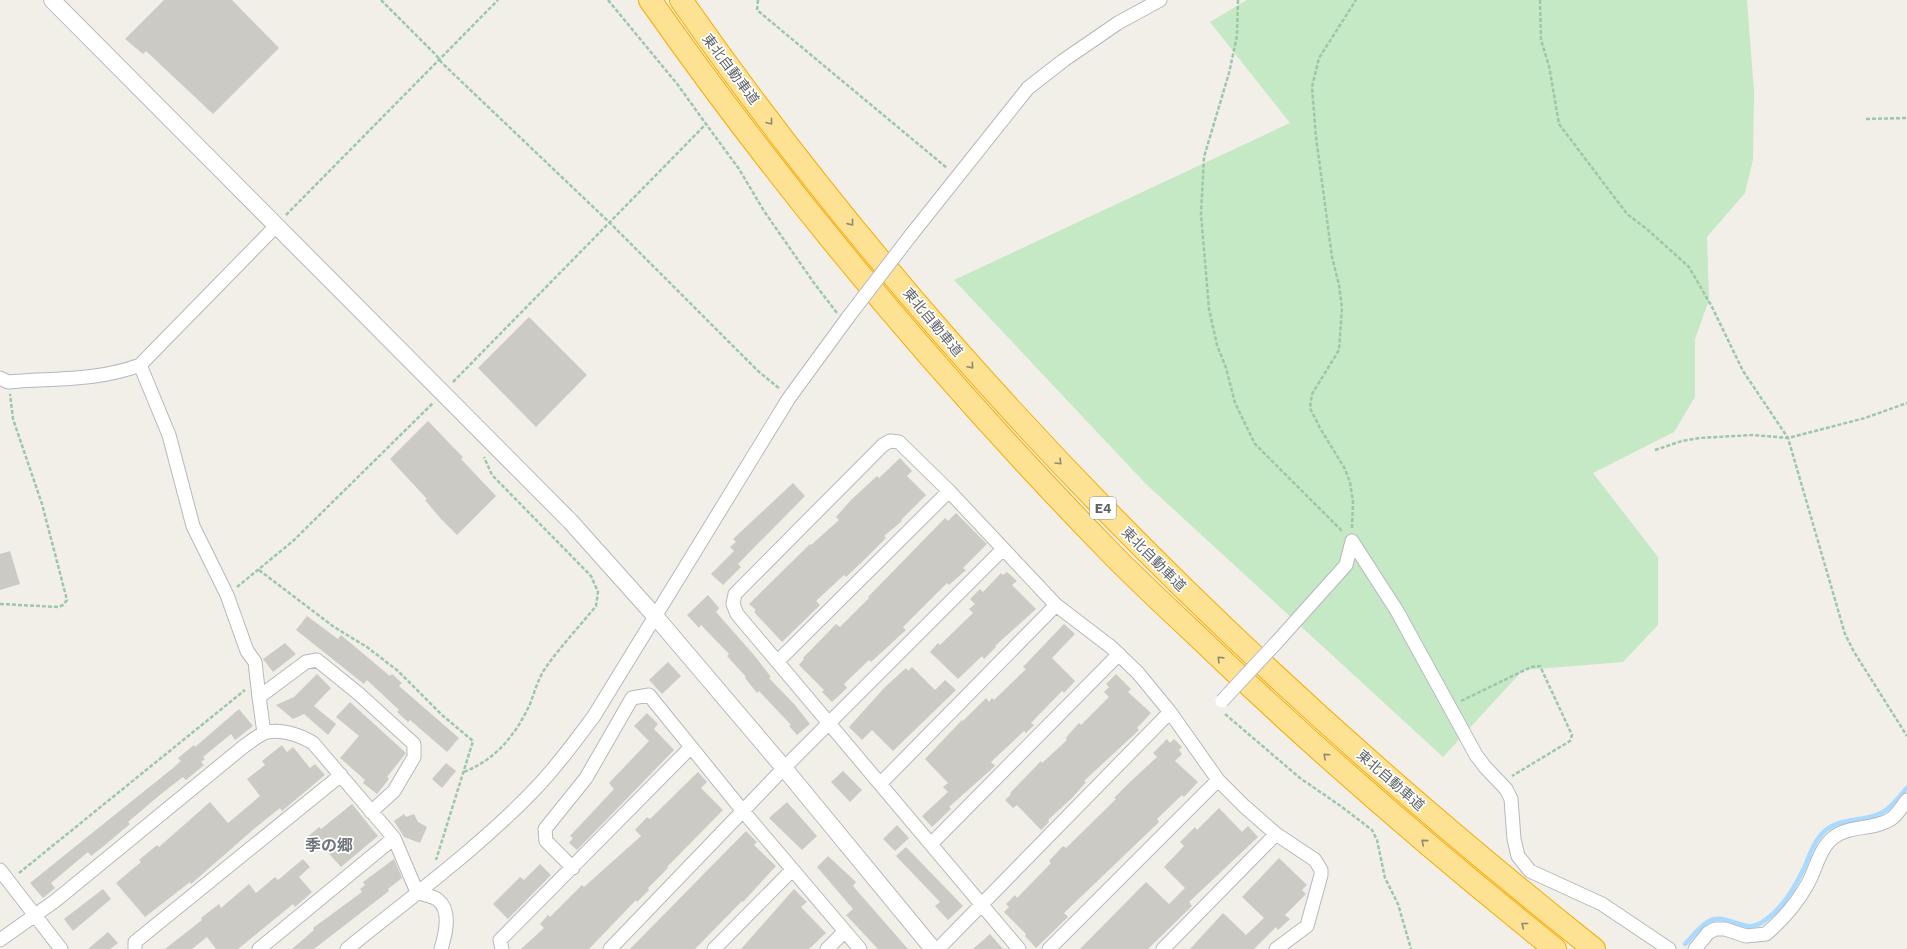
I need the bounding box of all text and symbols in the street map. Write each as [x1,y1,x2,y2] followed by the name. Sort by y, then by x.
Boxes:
[699,31,763,107] street label: 東北自動車道
[766,117,773,124] one-way arrow
[847,219,854,226] one-way arrow
[900,285,966,359] street label: 東北自動車道
[966,361,973,369] one-way arrow
[1054,457,1062,465] one-way arrow
[1090,497,1116,519] road number: E4
[1119,524,1189,594] street label: 東北自動車道
[1217,656,1225,663] one-way arrow
[1354,746,1428,814] street label: 東北自動車道
[1323,753,1331,761] one-way arrow
[305,836,353,855] district label: 季の郷
[1421,839,1429,846] one-way arrow
[1522,922,1529,929] one-way arrow

